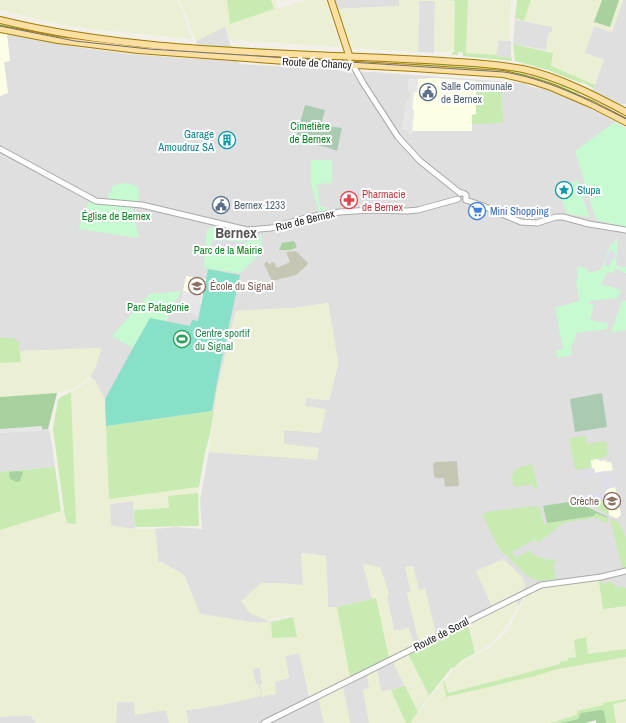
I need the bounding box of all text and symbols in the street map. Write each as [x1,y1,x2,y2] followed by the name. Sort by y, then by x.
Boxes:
[282,54,353,72] street label: Route de Chancy
[441,79,512,106] place label: Salle Communale de Bernex
[418,82,438,102] public building icon: Salle Communale de Bernex
[289,119,331,146] park label: Cimetière de Bernex
[157,127,215,154] place label: Garage Amoudruz SA
[217,130,237,150] building icon: Garage Amoudruz SA
[554,180,574,200] place icon: Stupa
[577,183,601,197] place label: Stupa
[362,187,406,214] place label: Pharmacie de Bernex
[339,190,359,210] pharmacy icon: Pharmacie de Bernex
[211,195,231,215] public building icon: Bernex 1233
[234,198,285,212] place label: Bernex 1233
[467,201,487,221] supermarket icon: Mini Shopping
[490,204,549,218] place label: Mini Shopping
[274,206,336,234] street label: Rue de Bernex
[82,209,151,223] park label: Église de Bernex
[215,222,257,243] district label: Bernex
[194,243,262,257] park label: Parc de la Mairie
[187,276,207,296] school or university icon: École du Signal
[210,279,273,293] place label: École du Signal
[127,300,189,314] park label: Parc Patagonie
[195,326,250,353] place label: Centre sportif du Signal
[172,329,192,349] sports icon: Centre sportif du Signal
[602,491,622,511] school or university icon: Crèche
[570,494,599,508] place label: Crèche
[411,614,471,654] street label: Route de Soral

